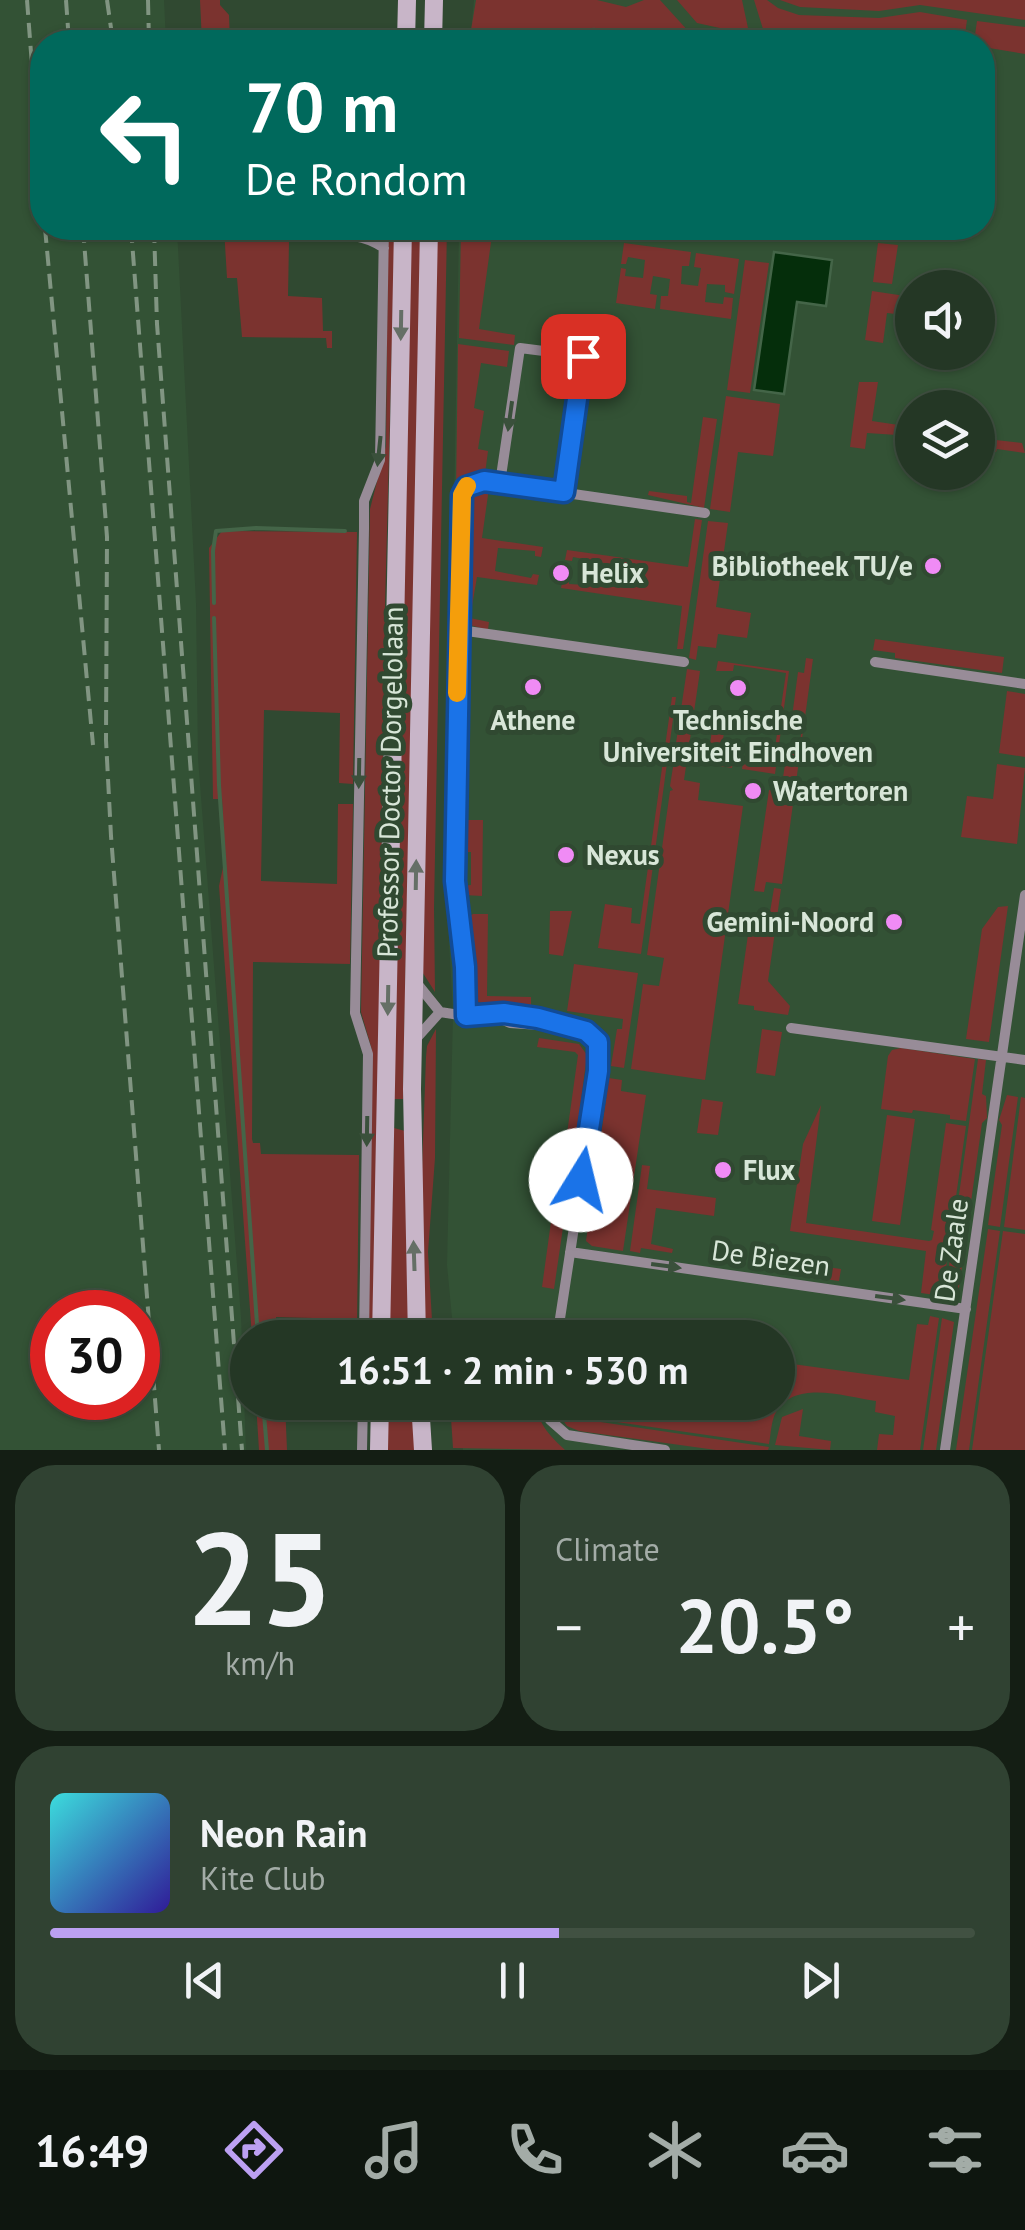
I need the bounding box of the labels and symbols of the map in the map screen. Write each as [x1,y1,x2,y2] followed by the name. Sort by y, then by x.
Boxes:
[393,309,409,341] one-way arrow
[541,314,626,399] pin
[502,400,518,432] one-way arrow
[371,435,387,467] one-way arrow
[712,547,913,584] place label: Bibliotheek TU/e
[581,554,644,591] place label: Helix
[922,555,944,577] marker: Bibliotheek TU/e
[550,562,572,584] marker: Helix
[368,606,411,958] street label: Professor Doctor Dorgelolaan
[522,676,544,698] marker: Athene
[727,677,749,699] marker: Technische Universiteit Eindhoven
[491,701,575,738] place label: Athene
[603,701,873,770] place label: Technische Universiteit Eindhoven
[351,757,367,789] one-way arrow
[773,772,908,809] place label: Watertoren
[742,780,764,802] marker: Watertoren
[586,836,660,873] place label: Nexus
[555,844,577,866] marker: Nexus
[408,859,424,891] one-way arrow
[706,903,874,940] place label: Gemini-Noord
[883,911,905,933] marker: Gemini-Noord
[380,984,396,1016] one-way arrow
[359,1115,375,1147] one-way arrow
[529,1128,633,1232] position arrow
[743,1151,796,1188] place label: Flux
[712,1159,734,1181] marker: Flux
[925,1196,976,1304] street label: De Zaale
[709,1231,833,1284] street label: De Biezen
[405,1239,421,1271] one-way arrow
[651,1258,683,1274] one-way arrow
[30,1290,160,1420] speed limit sign: 30
[875,1291,906,1307] one-way arrow

